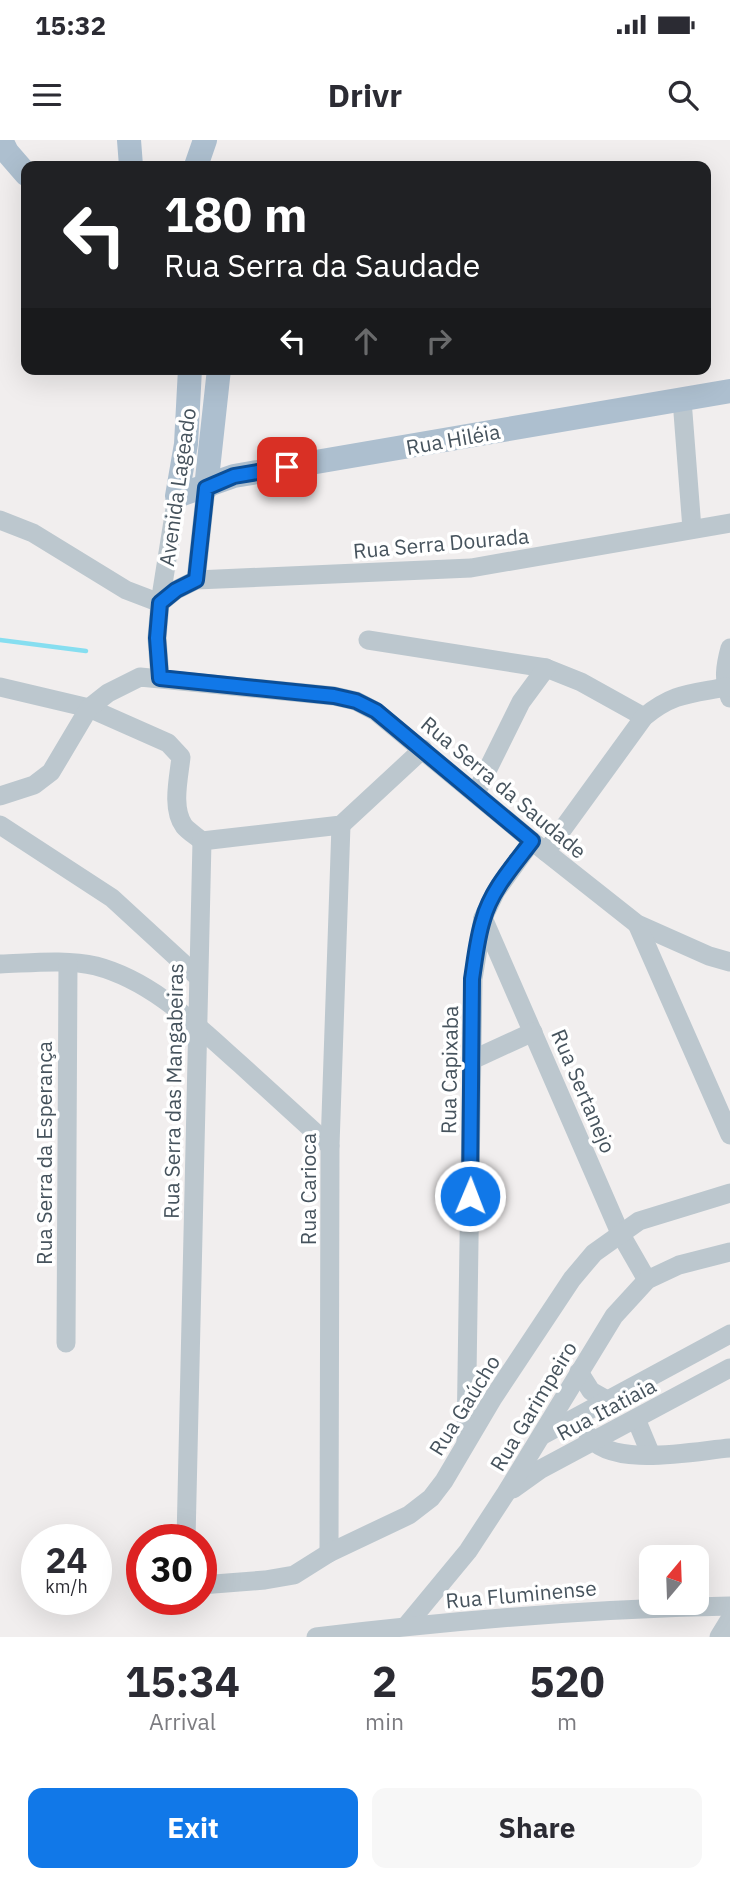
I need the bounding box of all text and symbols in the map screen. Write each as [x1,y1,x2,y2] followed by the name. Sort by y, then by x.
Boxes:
[35,8,106,42] text: 15:32
[328,74,402,116] text: Drivr
[28,76,66,114] icon: menu
[664,76,702,114] icon: search
[164,182,308,245] text: 180 m
[49,189,140,280] icon: left
[164,244,480,286] text: Rua Serra da Saudade
[274,322,312,360] icon: left
[347,322,385,360] icon: ahead
[420,322,458,360] icon: right
[152,406,202,568] street label: Avenida Lageado
[404,417,502,461] street label: Rua Hiléia
[257,437,317,497] pin
[268,448,306,486] icon: arrive
[352,521,530,565] street label: Rua Serra Dourada
[415,710,593,864] street label: Rua Serra da Saudade
[157,963,189,1219] street label: Rua Serra das Mangabeiras
[434,1006,464,1134] street label: Rua Capixaba
[545,1025,623,1157] street label: Rua Sertanejo
[30,1041,58,1265] street label: Rua Serra da Esperança
[294,1133,322,1245] street label: Rua Carioca
[433,1159,507,1233] position arrow
[483,1336,583,1476] street label: Rua Garimpeiro
[422,1349,506,1461] street label: Rua Gaúcho
[551,1371,661,1447] street label: Rua Itatiaia
[126,1524,217,1615] speed limit sign: 30
[45,1537,88,1583] text: 24
[639,1545,709,1615] north arrow
[639,1545,709,1615] map controls
[444,1573,598,1615] street label: Rua Fluminense
[45,1575,88,1598] text: km/h
[125,1654,240,1709] text: 15:34
[372,1654,397,1709] text: 2
[529,1654,605,1709] text: 520
[149,1706,216,1736] text: Arrival
[365,1706,404,1736] text: min
[557,1706,577,1736] text: m
[28,1788,358,1868] button: Exit
[372,1788,702,1868] button: Share

